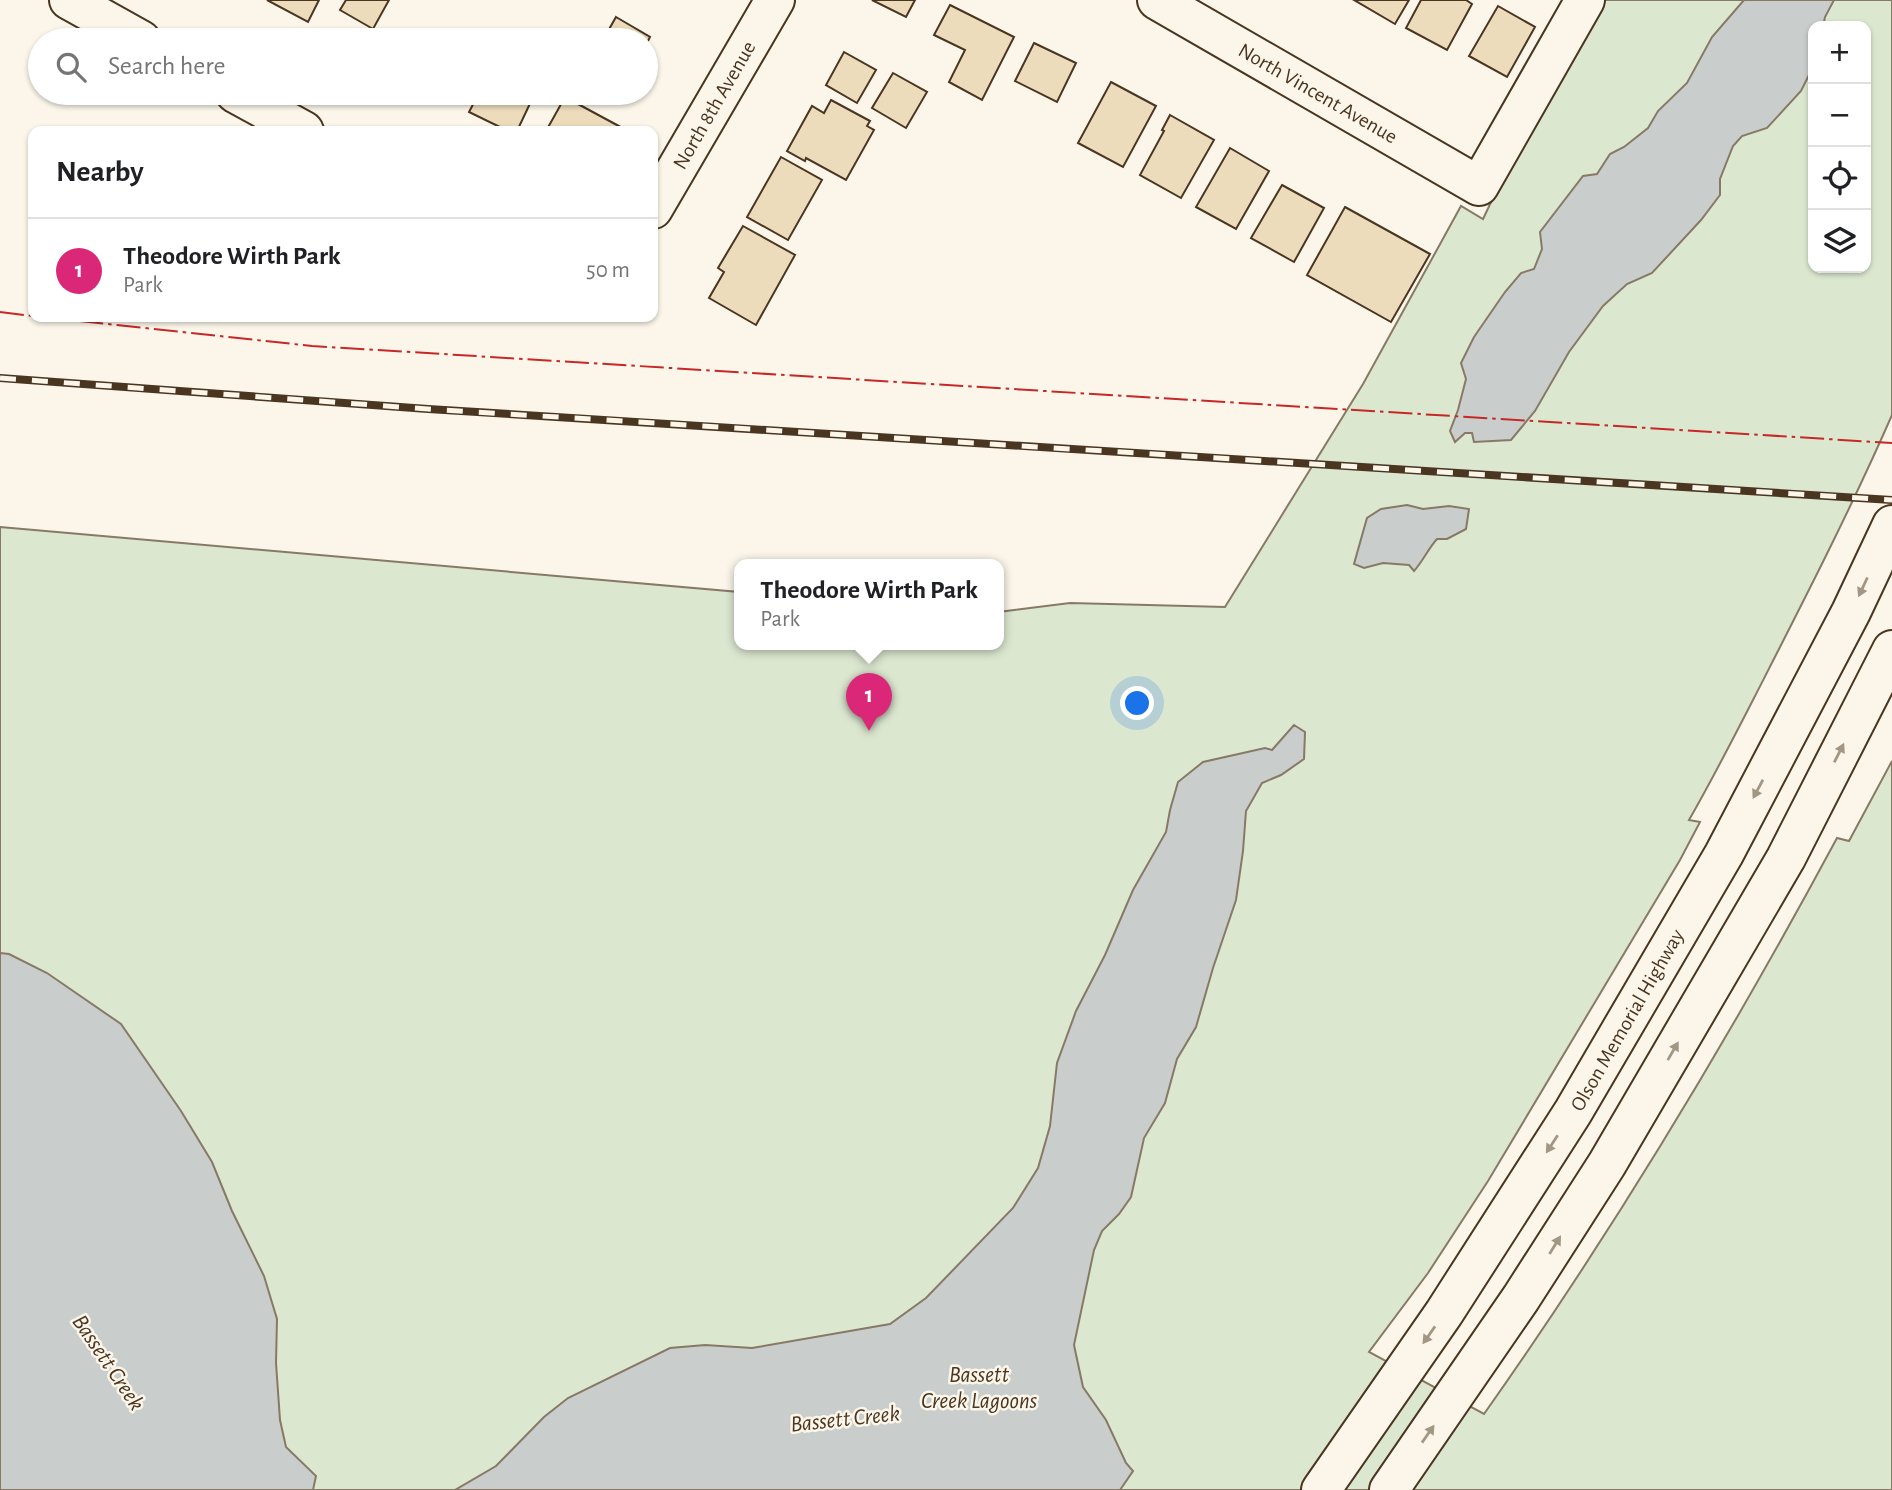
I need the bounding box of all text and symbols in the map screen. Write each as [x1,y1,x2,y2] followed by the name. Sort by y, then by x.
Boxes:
[1808,21,1871,273] map controls
[1808,21,1871,84] button: +
[28,28,658,105] search box
[669,38,760,173] street label: North 8th Avenue
[1235,39,1401,147] street label: North Vincent Avenue
[52,48,90,86] icon: search
[108,53,226,79] text: Search here
[1808,84,1871,147] button: −
[1808,147,1871,210] button: locate
[56,157,144,187] text: Nearby
[1808,210,1871,273] button: layers
[123,243,341,269] text: Theodore Wirth Park
[75,259,83,282] text: 1
[586,259,630,282] text: 50 m
[123,274,163,297] text: Park
[734,559,1004,650] popup
[760,577,978,603] text: Theodore Wirth Park
[1857,577,1869,597] one-way arrow
[760,608,800,631] text: Park
[846,673,892,731] pin: 1
[1120,686,1154,720] your location
[1834,743,1845,763] one-way arrow
[1753,779,1764,799] one-way arrow
[1567,926,1688,1115] street label: Olson Memorial Highway
[1667,1041,1679,1060] one-way arrow
[1546,1135,1559,1154] one-way arrow
[1548,1236,1562,1254] one-way arrow
[67,1311,148,1415] water label: Bassett Creek
[1422,1326,1436,1344] one-way arrow
[921,1364,1037,1413] water label: Bassett Creek Lagoons
[789,1402,901,1437] water label: Bassett Creek
[1421,1425,1435,1443] one-way arrow

